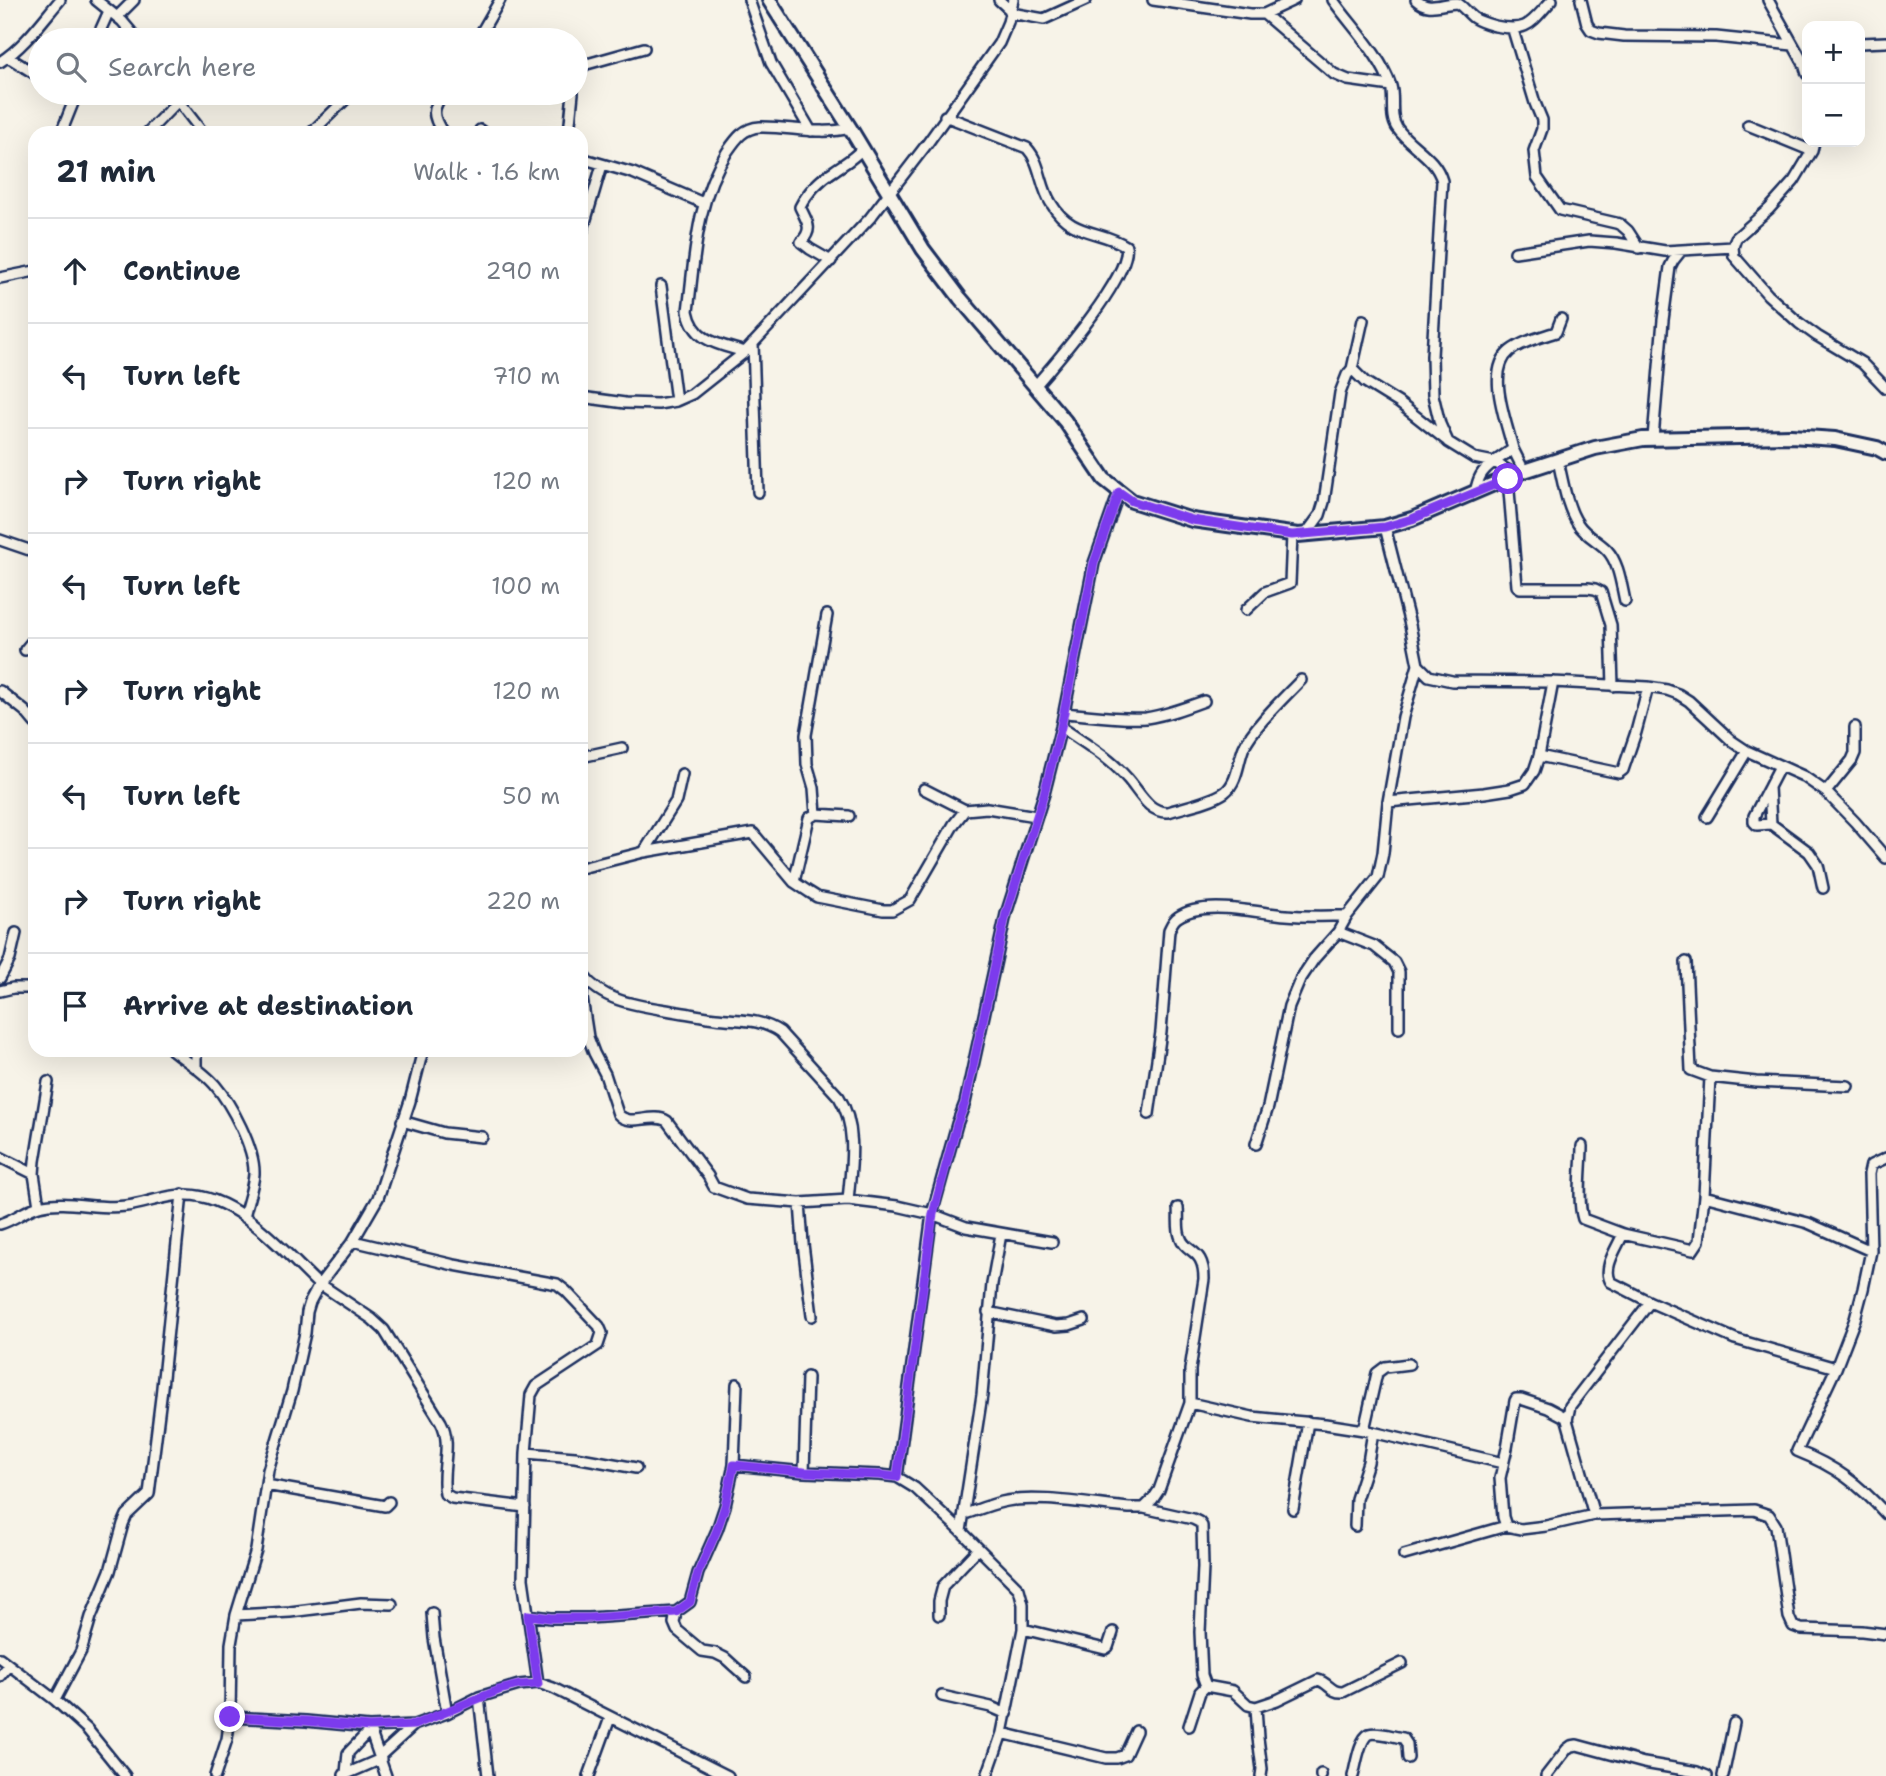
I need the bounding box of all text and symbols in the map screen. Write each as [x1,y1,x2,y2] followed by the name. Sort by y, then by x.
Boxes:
[1802,21,1865,147] map controls
[1802,21,1865,84] button: +
[28,28,588,105] search box
[52,48,90,86] icon: search
[108,49,257,84] text: Search here
[1802,84,1865,147] button: −
[56,151,156,192] text: 21 min
[413,157,560,187] text: Walk · 1.6 km
[56,252,94,290] icon: ahead
[123,253,241,288] text: Continue
[486,256,560,286] text: 290 m
[56,357,94,395] icon: left
[123,358,240,393] text: Turn left
[492,361,560,391] text: 710 m
[56,462,94,500] icon: right
[123,463,261,498] text: Turn right
[1492,463,1523,494] route start
[492,466,560,496] text: 120 m
[56,567,94,605] icon: left
[123,568,240,603] text: Turn left
[491,571,560,601] text: 100 m
[56,672,94,710] icon: right
[123,673,261,708] text: Turn right
[492,676,560,706] text: 120 m
[56,777,94,815] icon: left
[123,778,240,813] text: Turn left
[502,781,560,811] text: 50 m
[56,882,94,920] icon: right
[123,883,261,918] text: Turn right
[486,886,560,916] text: 220 m
[56,987,94,1025] icon: arrive
[123,988,413,1023] text: Arrive at destination
[214,1701,245,1732] route end

